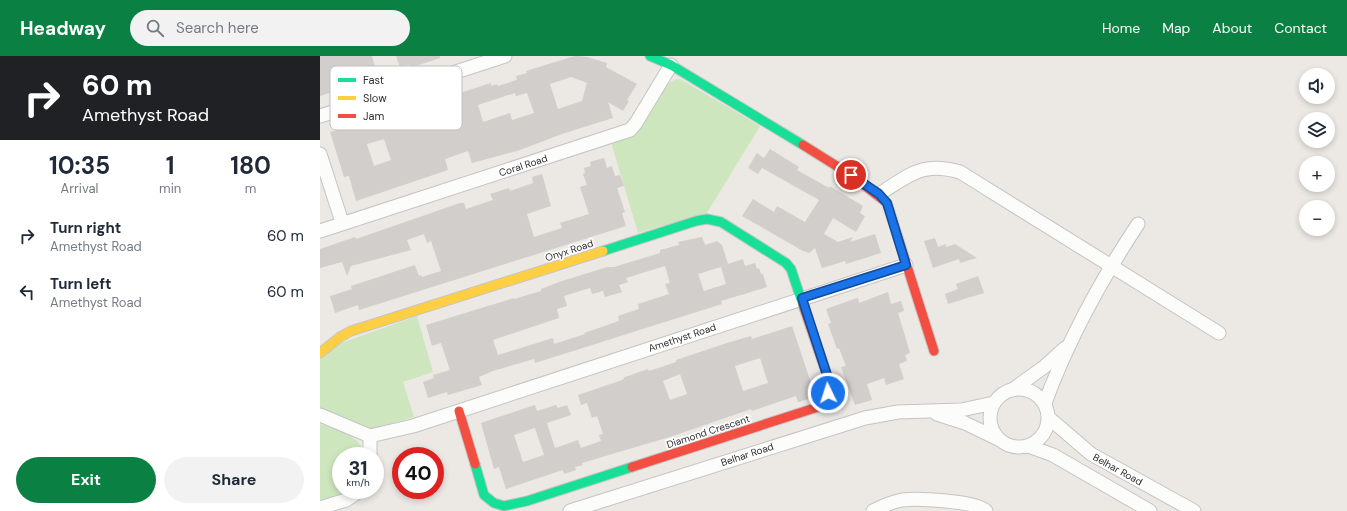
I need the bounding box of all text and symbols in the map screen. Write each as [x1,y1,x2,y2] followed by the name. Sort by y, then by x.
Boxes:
[130,10,410,46] search box
[20,16,106,41] text: Headway
[144,17,166,39] icon: search
[176,18,259,38] text: Search here
[1102,19,1140,37] text: Home
[1162,19,1190,37] text: Map
[1212,19,1252,37] text: About
[1274,19,1327,37] text: Contact
[330,66,462,130] legend
[82,67,152,104] text: 60 m
[1299,68,1335,236] map controls
[1299,68,1335,104] button: sound
[16,72,68,124] icon: right
[363,73,384,87] text: Fast
[363,91,387,105] text: Slow
[82,103,209,127] text: Amethyst Road
[363,109,384,123] text: Jam
[1299,112,1335,148] button: layers
[49,150,110,181] text: 10:35
[166,150,175,181] text: 1
[230,150,271,181] text: 180
[497,152,549,179] street label: Coral Road
[1299,156,1335,192] button: +
[834,158,868,192] pin
[840,164,862,186] icon: arrive
[61,180,98,197] text: Arrival
[159,180,181,197] text: min
[245,180,256,197] text: m
[1299,200,1335,236] button: −
[50,218,121,238] text: Turn right
[16,225,38,247] icon: right
[267,226,304,246] text: 60 m
[543,237,595,264] street label: Onyx Road
[50,238,142,255] text: Amethyst Road
[50,274,111,294] text: Turn left
[16,281,38,303] icon: left
[267,282,304,302] text: 60 m
[50,294,142,311] text: Amethyst Road
[647,320,718,355] street label: Amethyst Road
[807,372,849,414] position arrow
[665,412,751,451] street label: Diamond Crescent
[719,440,775,469] street label: Belhar Road
[392,447,444,499] speed limit sign: 40
[1091,450,1145,488] street label: Belhar Road
[348,455,368,481] text: 31
[16,457,156,503] button: Exit
[164,457,304,503] button: Share
[346,476,370,489] text: km/h

